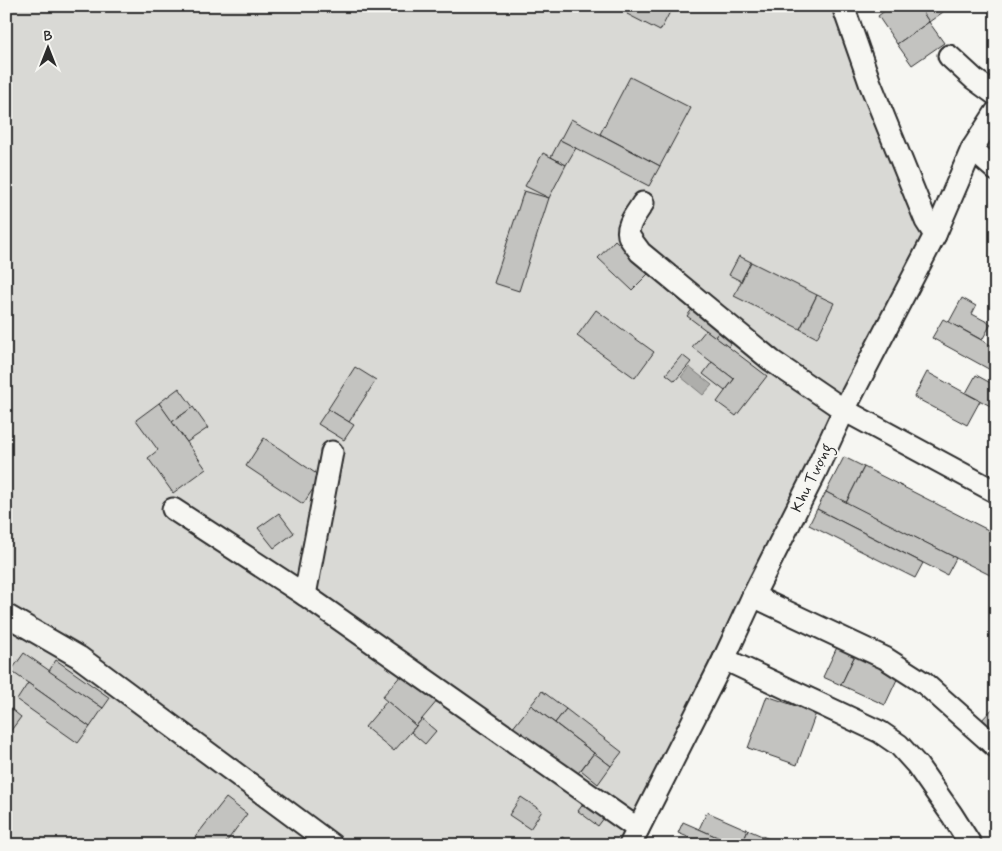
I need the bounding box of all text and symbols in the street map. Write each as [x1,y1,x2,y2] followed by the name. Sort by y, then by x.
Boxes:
[22,22,72,72] north arrow
[44,27,53,45] text: B
[786,440,839,517] street label: Khu Tượng

